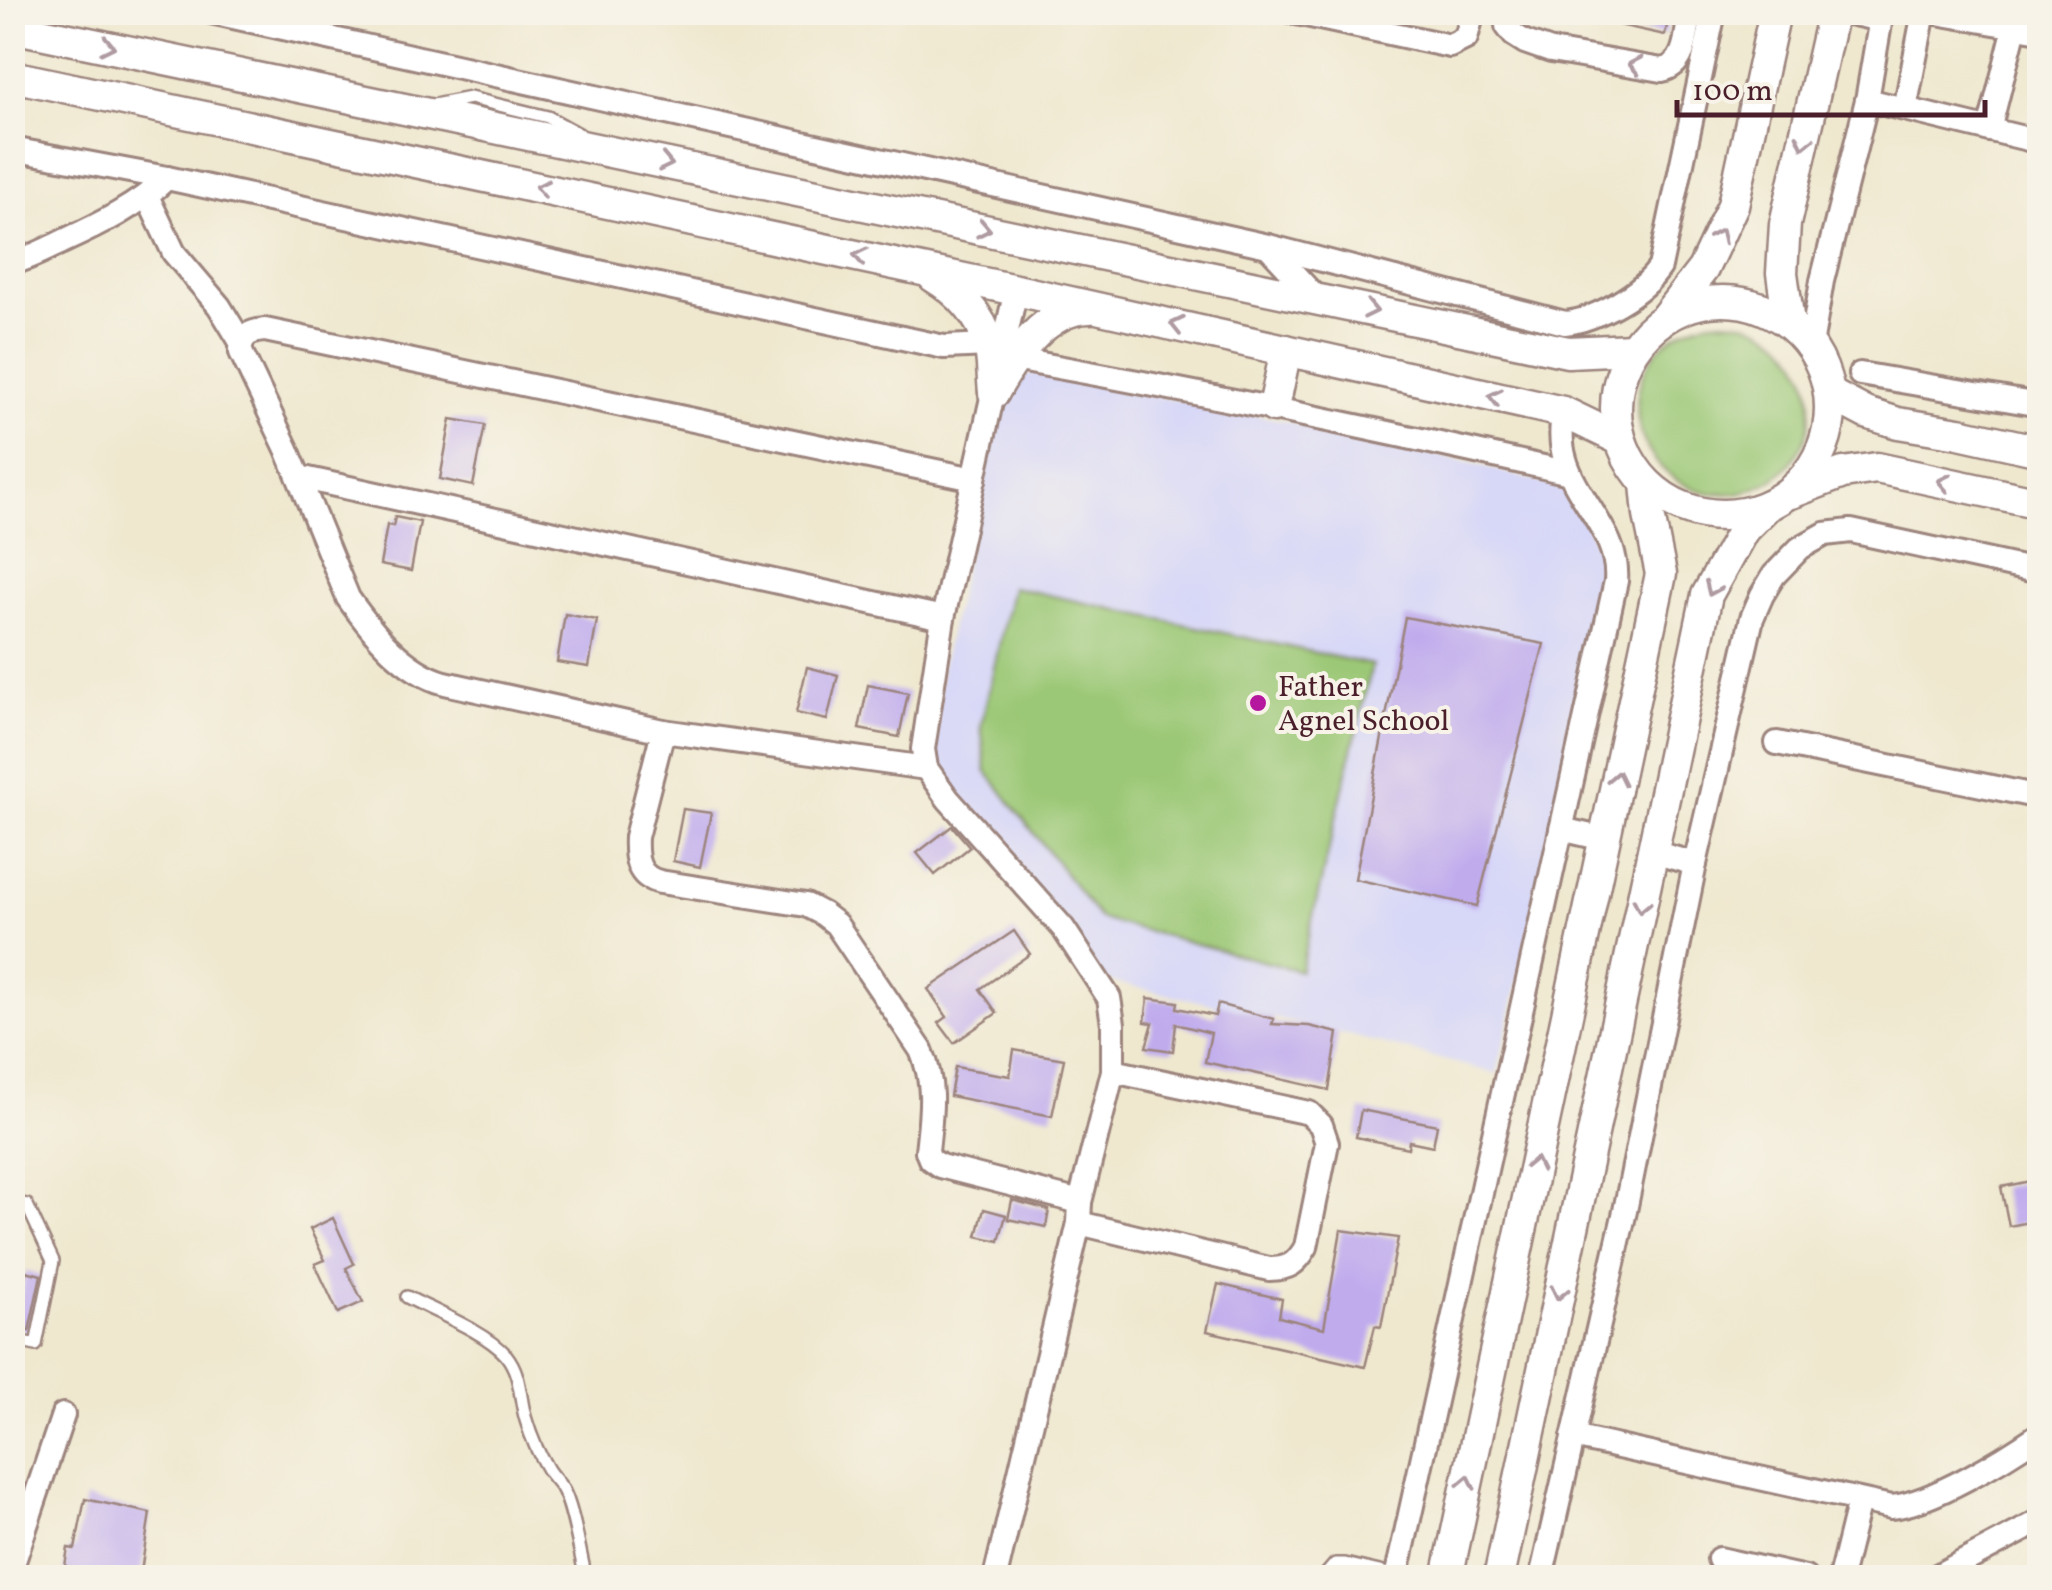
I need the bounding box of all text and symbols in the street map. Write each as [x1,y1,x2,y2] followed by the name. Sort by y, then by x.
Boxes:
[99,35,116,56] one-way arrow
[1626,55,1643,76] one-way arrow
[1677,55,1984,117] scale bar
[1692,71,1773,113] text: 100 m
[1795,133,1816,150] one-way arrow
[657,151,674,172] one-way arrow
[534,179,551,200] one-way arrow
[975,218,992,239] one-way arrow
[1706,228,1726,246] one-way arrow
[852,247,869,268] one-way arrow
[1362,299,1379,320] one-way arrow
[1169,316,1186,337] one-way arrow
[1487,387,1504,408] one-way arrow
[1936,473,1953,494] one-way arrow
[1704,579,1724,597] one-way arrow
[1278,667,1449,743] place label: Father Agnel School
[1247,692,1269,714] marker: Father Agnel School
[1606,770,1627,787] one-way arrow
[1632,897,1653,914] one-way arrow
[1523,1156,1544,1173] one-way arrow
[1550,1284,1571,1301] one-way arrow
[1455,1474,1476,1491] one-way arrow

